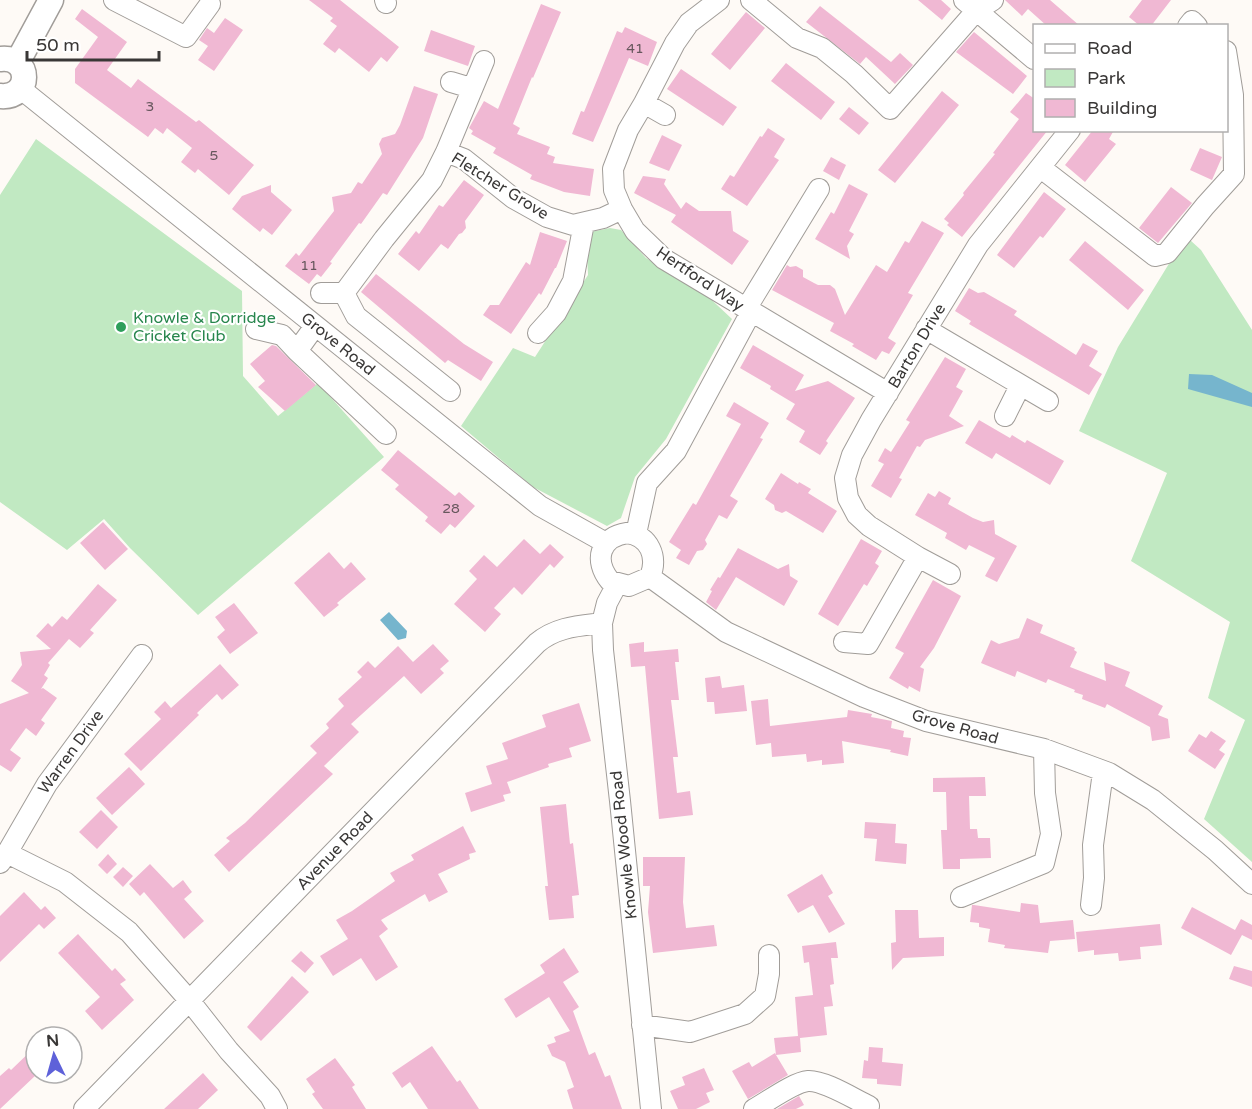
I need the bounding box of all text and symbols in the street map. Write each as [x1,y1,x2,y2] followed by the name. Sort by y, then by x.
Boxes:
[27,24,159,62] scale bar
[1033,24,1228,132] legend
[36,34,80,56] text: 50 m
[1087,37,1132,59] text: Road
[626,40,644,57] house number: 41
[1087,67,1126,89] text: Park
[1087,97,1157,119] text: Building
[146,98,154,115] house number: 3
[210,147,218,164] house number: 5
[448,148,552,224] street label: Fletcher Grove
[652,242,748,316] street label: Hertford Way
[300,257,318,274] house number: 11
[884,300,950,392] street label: Barton Drive
[133,308,276,346] place label: Knowle & Dorridge Cricket Club
[297,308,379,380] street label: Grove Road
[114,320,128,334] marker: Knowle & Dorridge Cricket Club
[442,500,460,517] house number: 28
[909,705,1001,749] street label: Grove Road
[34,706,108,798] street label: Warren Drive
[606,770,642,920] street label: Knowle Wood Road
[293,807,377,895] street label: Avenue Road
[24,1025,84,1085] north arrow
[46,1031,60,1052] text: N

